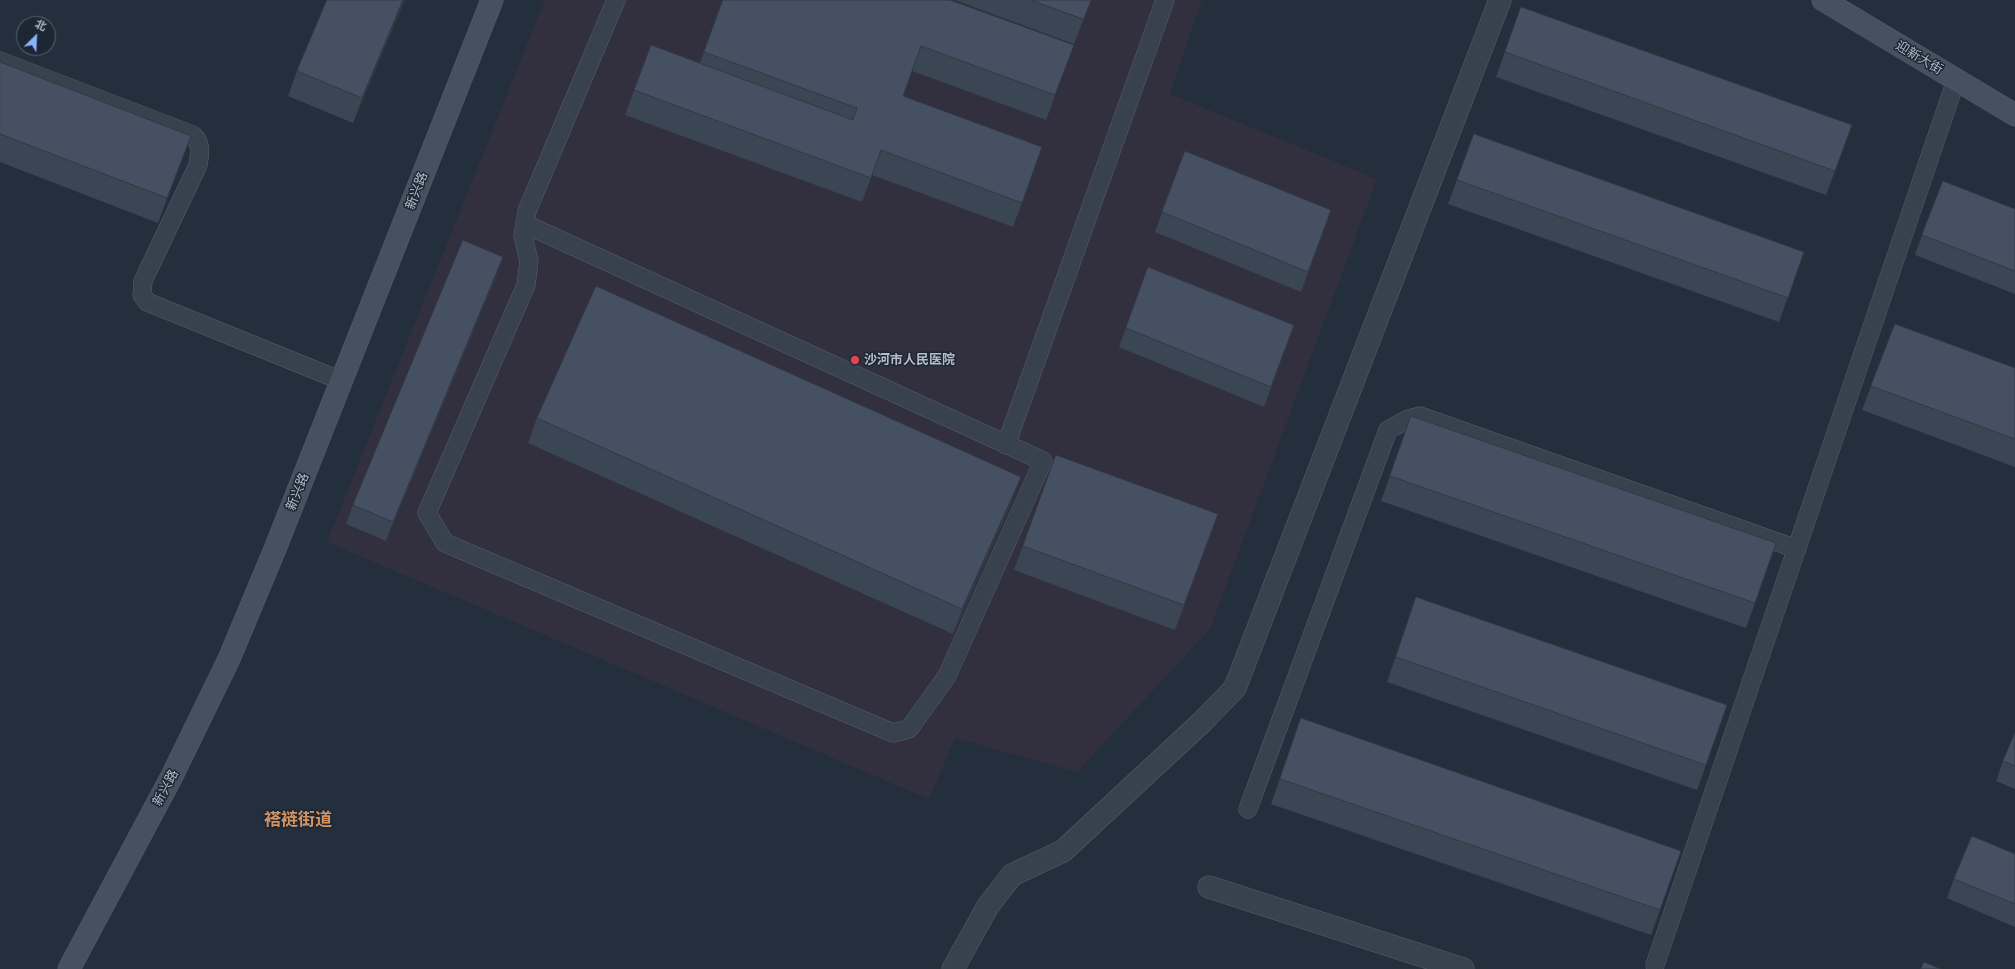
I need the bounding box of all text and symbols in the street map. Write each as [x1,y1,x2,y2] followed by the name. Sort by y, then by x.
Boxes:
[16,16,56,56] north arrow
[33,17,48,34] text: 北
[1893,38,1945,78] street label: 迎新大街
[403,170,431,212] street label: 新兴路
[864,352,955,368] place label: 沙河市人民医院
[849,354,861,366] marker: 沙河市人民医院
[283,471,313,513] street label: 新兴路
[150,767,182,809] street label: 新兴路
[264,810,332,830] district label: 褡裢街道

